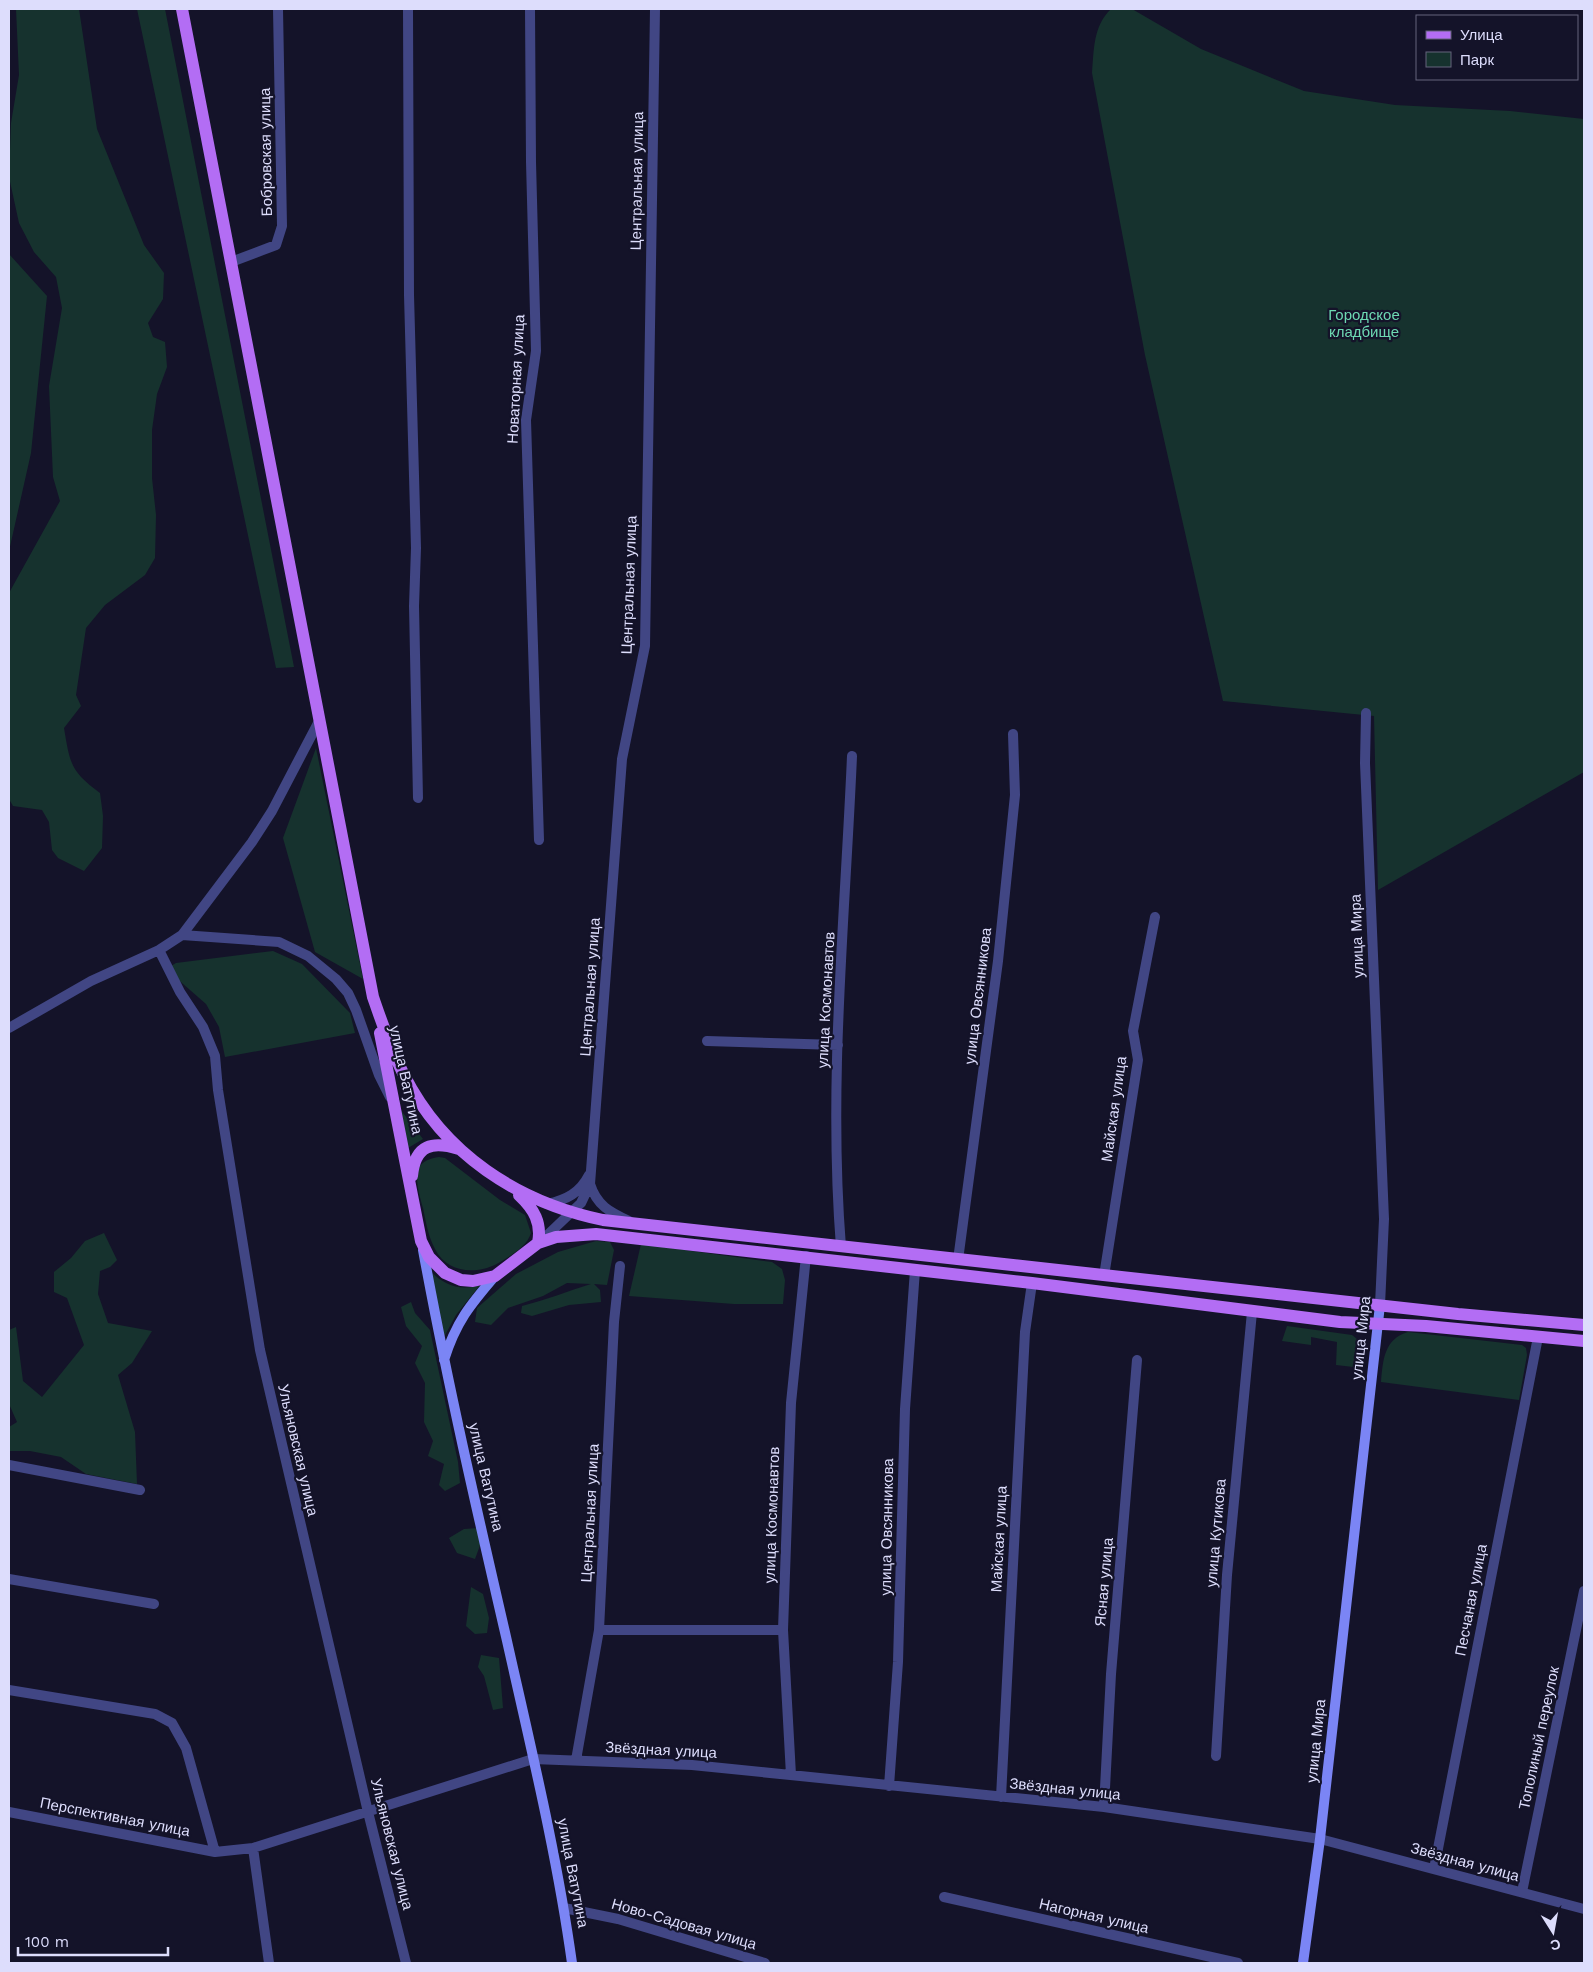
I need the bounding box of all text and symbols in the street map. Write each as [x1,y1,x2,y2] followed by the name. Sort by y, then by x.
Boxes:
[1416,15,1578,80] legend
[1460,26,1503,44] text: Улица
[1460,51,1494,69] text: Парк
[256,87,276,216] street label: Бобровская улица
[627,111,647,251] street label: Центральная улица
[1328,306,1400,341] park label: Городское кладбище
[504,313,528,444] street label: Новаторная улица
[618,515,640,655] street label: Центральная улица
[1347,893,1367,978] street label: улица Мира
[576,916,604,1057] street label: Центральная улица
[961,926,995,1065] street label: улица Овсянникова
[813,931,839,1069] street label: улица Космонавтов
[386,1024,426,1137] street label: улица Ватутина
[1098,1054,1130,1163] street label: Майская улица
[1348,1295,1374,1381] street label: улица Мира
[274,1382,322,1518] street label: Ульяновская улица
[465,1421,507,1534] street label: улица Ватутина
[577,1443,603,1583] street label: Центральная улица
[761,1446,783,1584] street label: улица Космонавтов
[877,1457,897,1596] street label: улица Овсянникова
[1202,1477,1230,1588] street label: улица Кутикова
[987,1485,1011,1593] street label: Майская улица
[1091,1536,1117,1627] street label: Ясная улица
[1451,1542,1491,1658] street label: Песчаная улица
[1515,1664,1563,1811] street label: Тополиный переулок
[1303,1698,1329,1784] street label: улица Мира
[605,1738,718,1762] street label: Звёздная улица
[1008,1774,1122,1804] street label: Звёздная улица
[367,1776,417,1912] street label: Ульяновская улица
[38,1794,192,1841] street label: Перспективная улица
[554,1817,593,1930] street label: улица Ватутина
[1409,1839,1522,1885] street label: Звёздная улица
[609,1895,759,1954] street label: Ново-Садовая улица
[1037,1895,1151,1938] street label: Нагорная улица
[1528,1907,1578,1957] north arrow
[18,1924,168,1956] scale bar
[25,1933,69,1951] text: 100 m
[1549,1936,1562,1954] text: С

